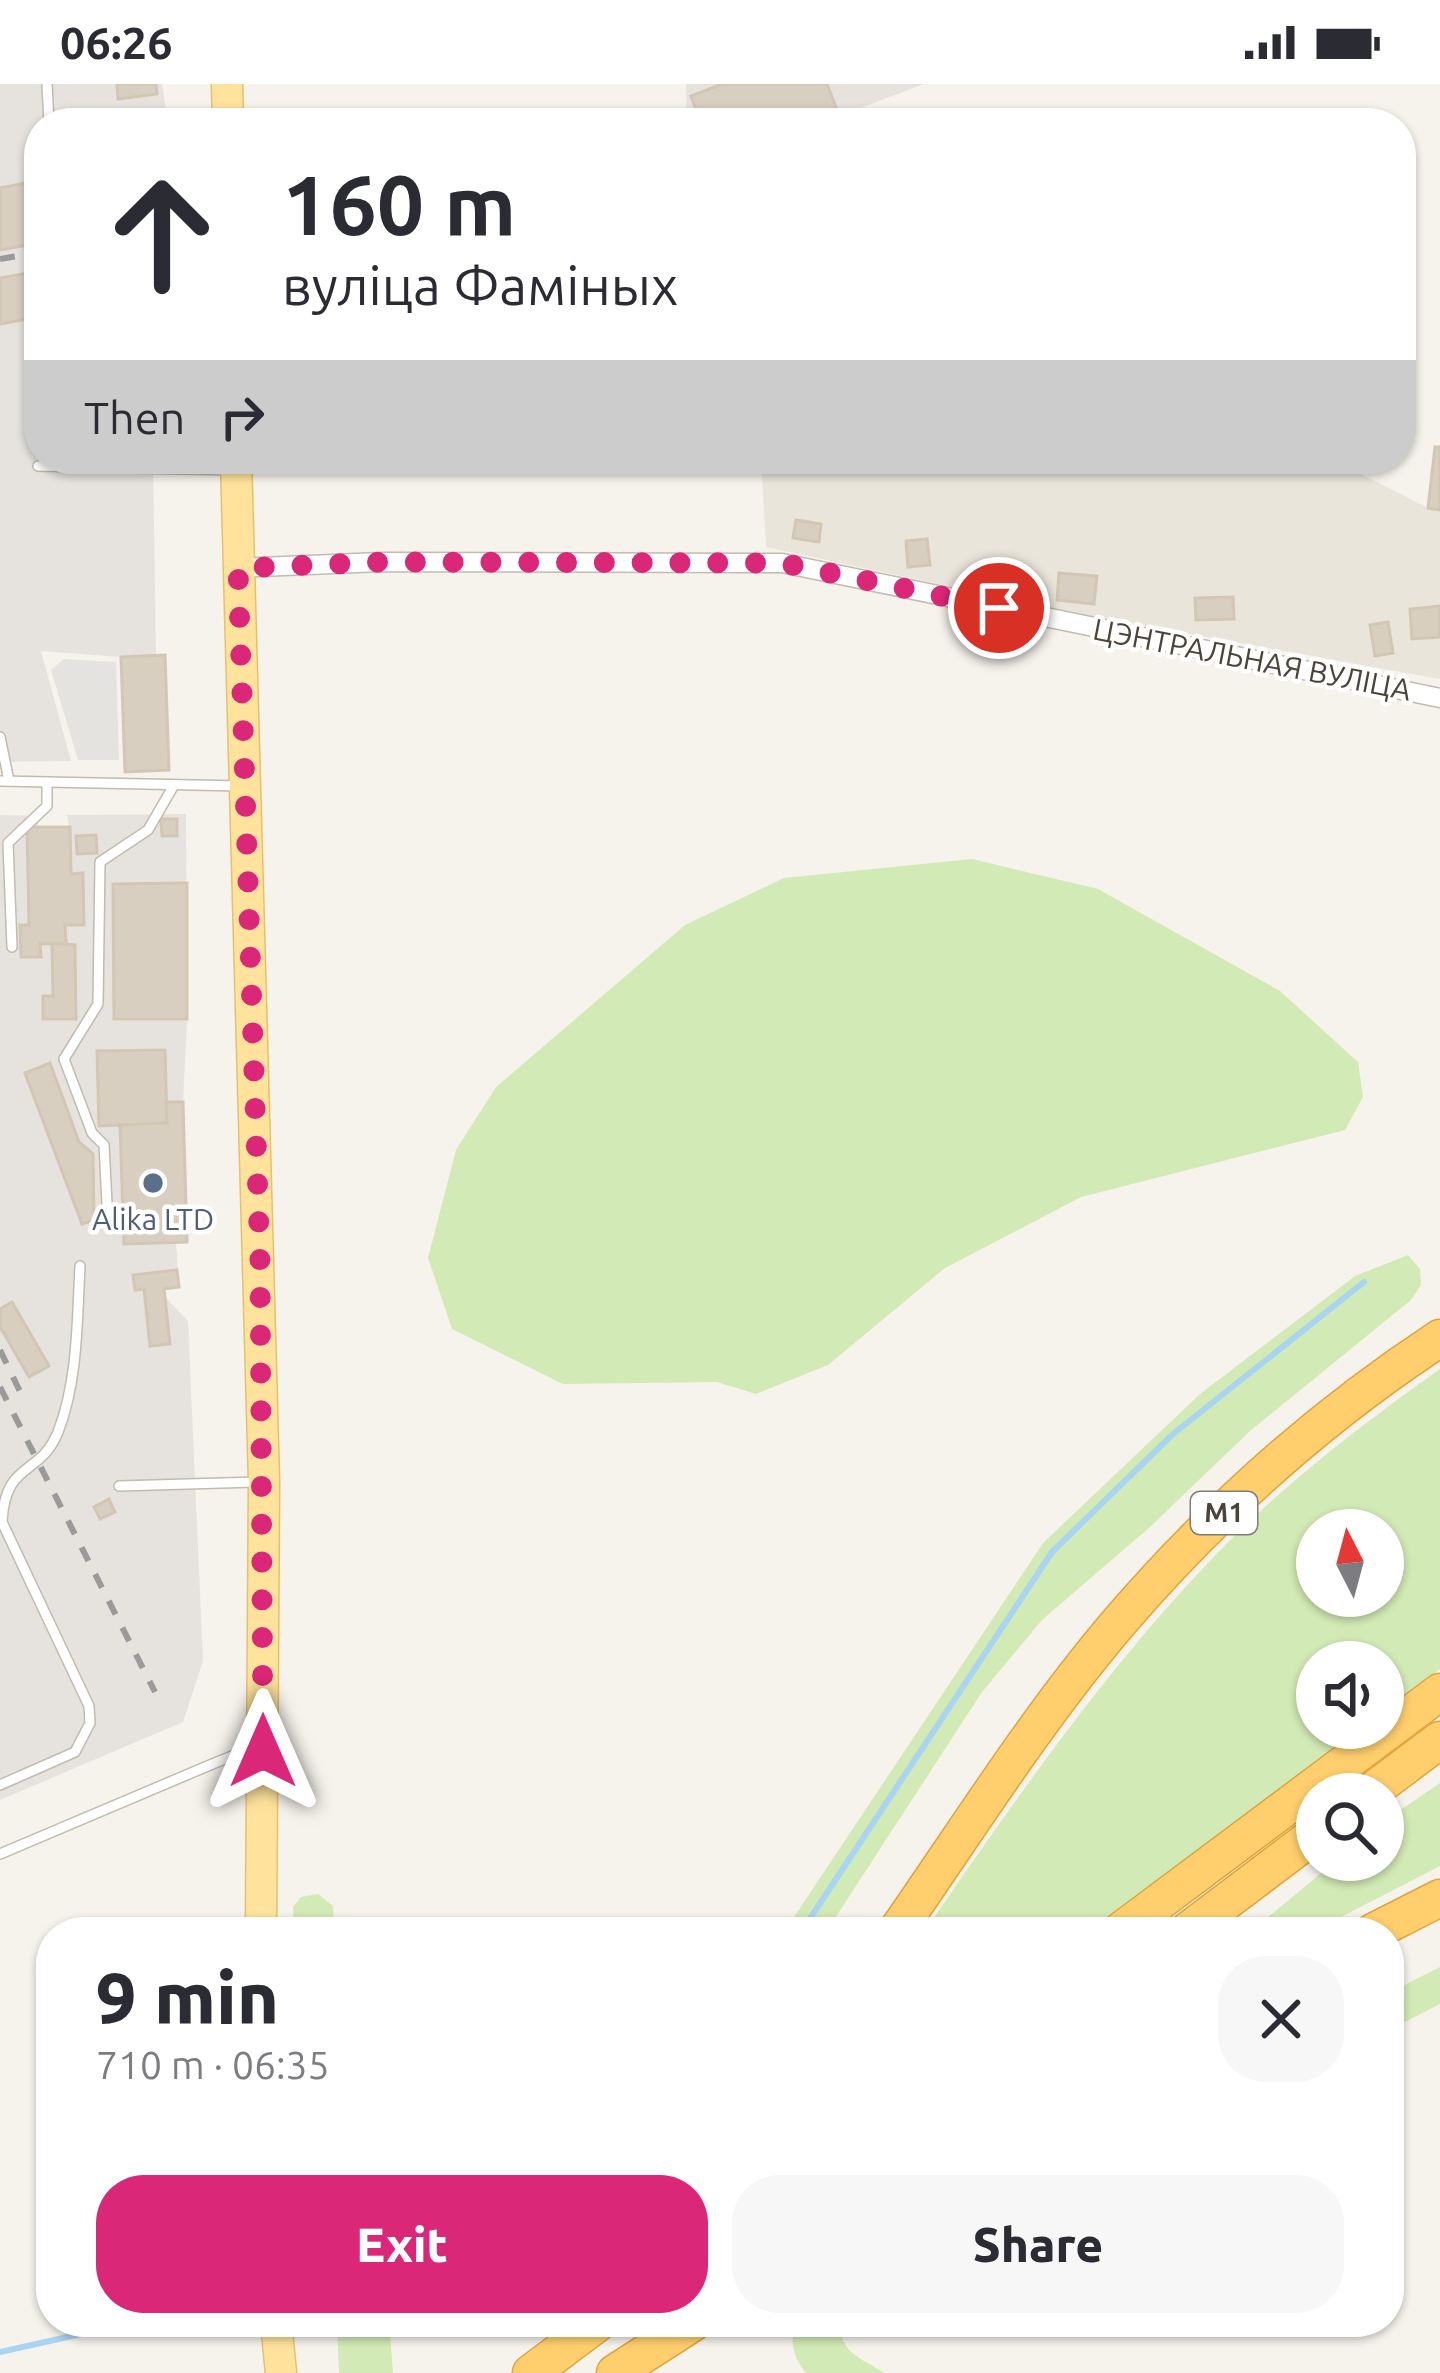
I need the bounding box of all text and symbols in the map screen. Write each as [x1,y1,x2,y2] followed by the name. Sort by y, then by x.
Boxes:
[60,17,173,68] text: 06:26
[84,156,240,312] icon: ahead
[282,157,516,251] text: 160 m
[282,255,678,315] text: вуліца Фаміных
[209,384,275,450] icon: right
[84,392,185,443] text: Then
[948,557,1050,659] pin
[966,575,1032,641] icon: arrive
[1090,611,1415,707] street label: ЦЭНТРАЛЬНАЯ ВУЛІЦА
[140,1170,166,1196] marker: Alika LTD
[92,1202,214,1236] place label: Alika LTD
[1191,1492,1257,1534] road number: М1
[1296,1509,1404,1617] north arrow
[1296,1509,1404,1881] map controls
[1296,1641,1404,1749] button: sound
[200,1688,326,1814] position arrow
[1296,1773,1404,1881] button: search
[1218,1956,1344,2082] button: close
[96,1957,279,2038] text: 9 min
[96,2043,330,2086] text: 710 m · 06:35
[96,2175,708,2313] button: Exit
[732,2175,1344,2313] button: Share

